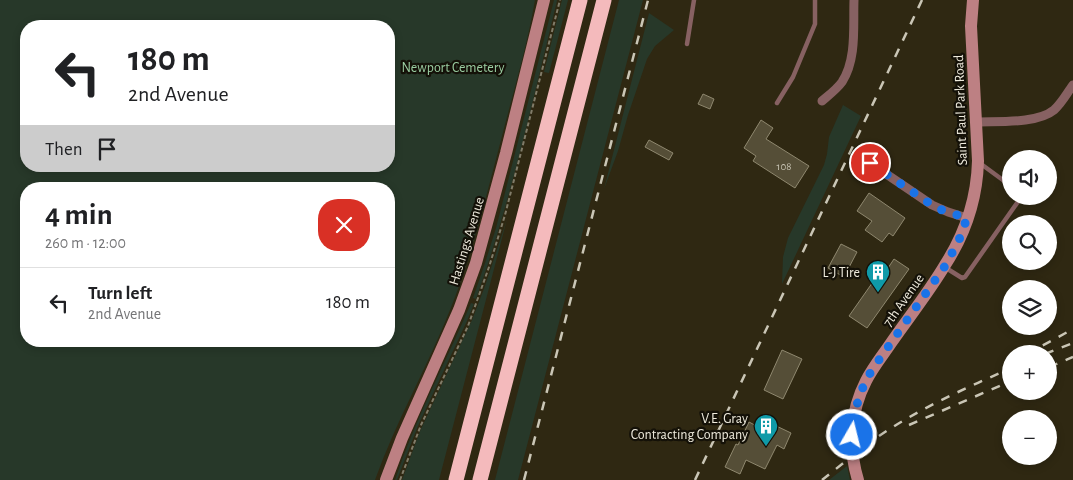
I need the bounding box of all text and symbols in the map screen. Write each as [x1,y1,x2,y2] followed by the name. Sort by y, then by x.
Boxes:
[45,40,110,105] icon: left
[128,42,210,77] text: 180 m
[952,54,970,166] street label: Saint Paul Park Road
[402,61,504,75] park label: Newport Cemetery
[128,83,229,105] text: 2nd Avenue
[93,135,121,163] icon: arrive
[45,140,83,159] text: Then
[849,142,891,184] pin
[856,149,884,177] icon: arrive
[1002,150,1057,465] map controls
[1002,150,1057,205] button: sound
[777,161,791,172] house number: 108
[447,196,487,287] street label: Hastings Avenue
[318,199,370,251] button: close
[45,200,113,230] text: 4 min
[1002,215,1057,270] button: search
[45,235,126,251] text: 260 m · 12:00
[865,259,891,293] building icon: L-J Tire
[822,266,860,280] place label: L-J Tire
[881,272,927,329] street label: 7th Avenue
[1002,280,1057,335] button: layers
[88,284,152,303] text: Turn left
[45,289,73,317] icon: left
[326,293,370,312] text: 180 m
[88,306,161,322] text: 2nd Avenue
[1002,345,1057,400] button: +
[825,408,877,460] position arrow
[1002,410,1057,465] button: −
[631,412,748,442] place label: V.E. Gray Contracting Company
[753,413,779,447] building icon: V.E. Gray Contracting Company

